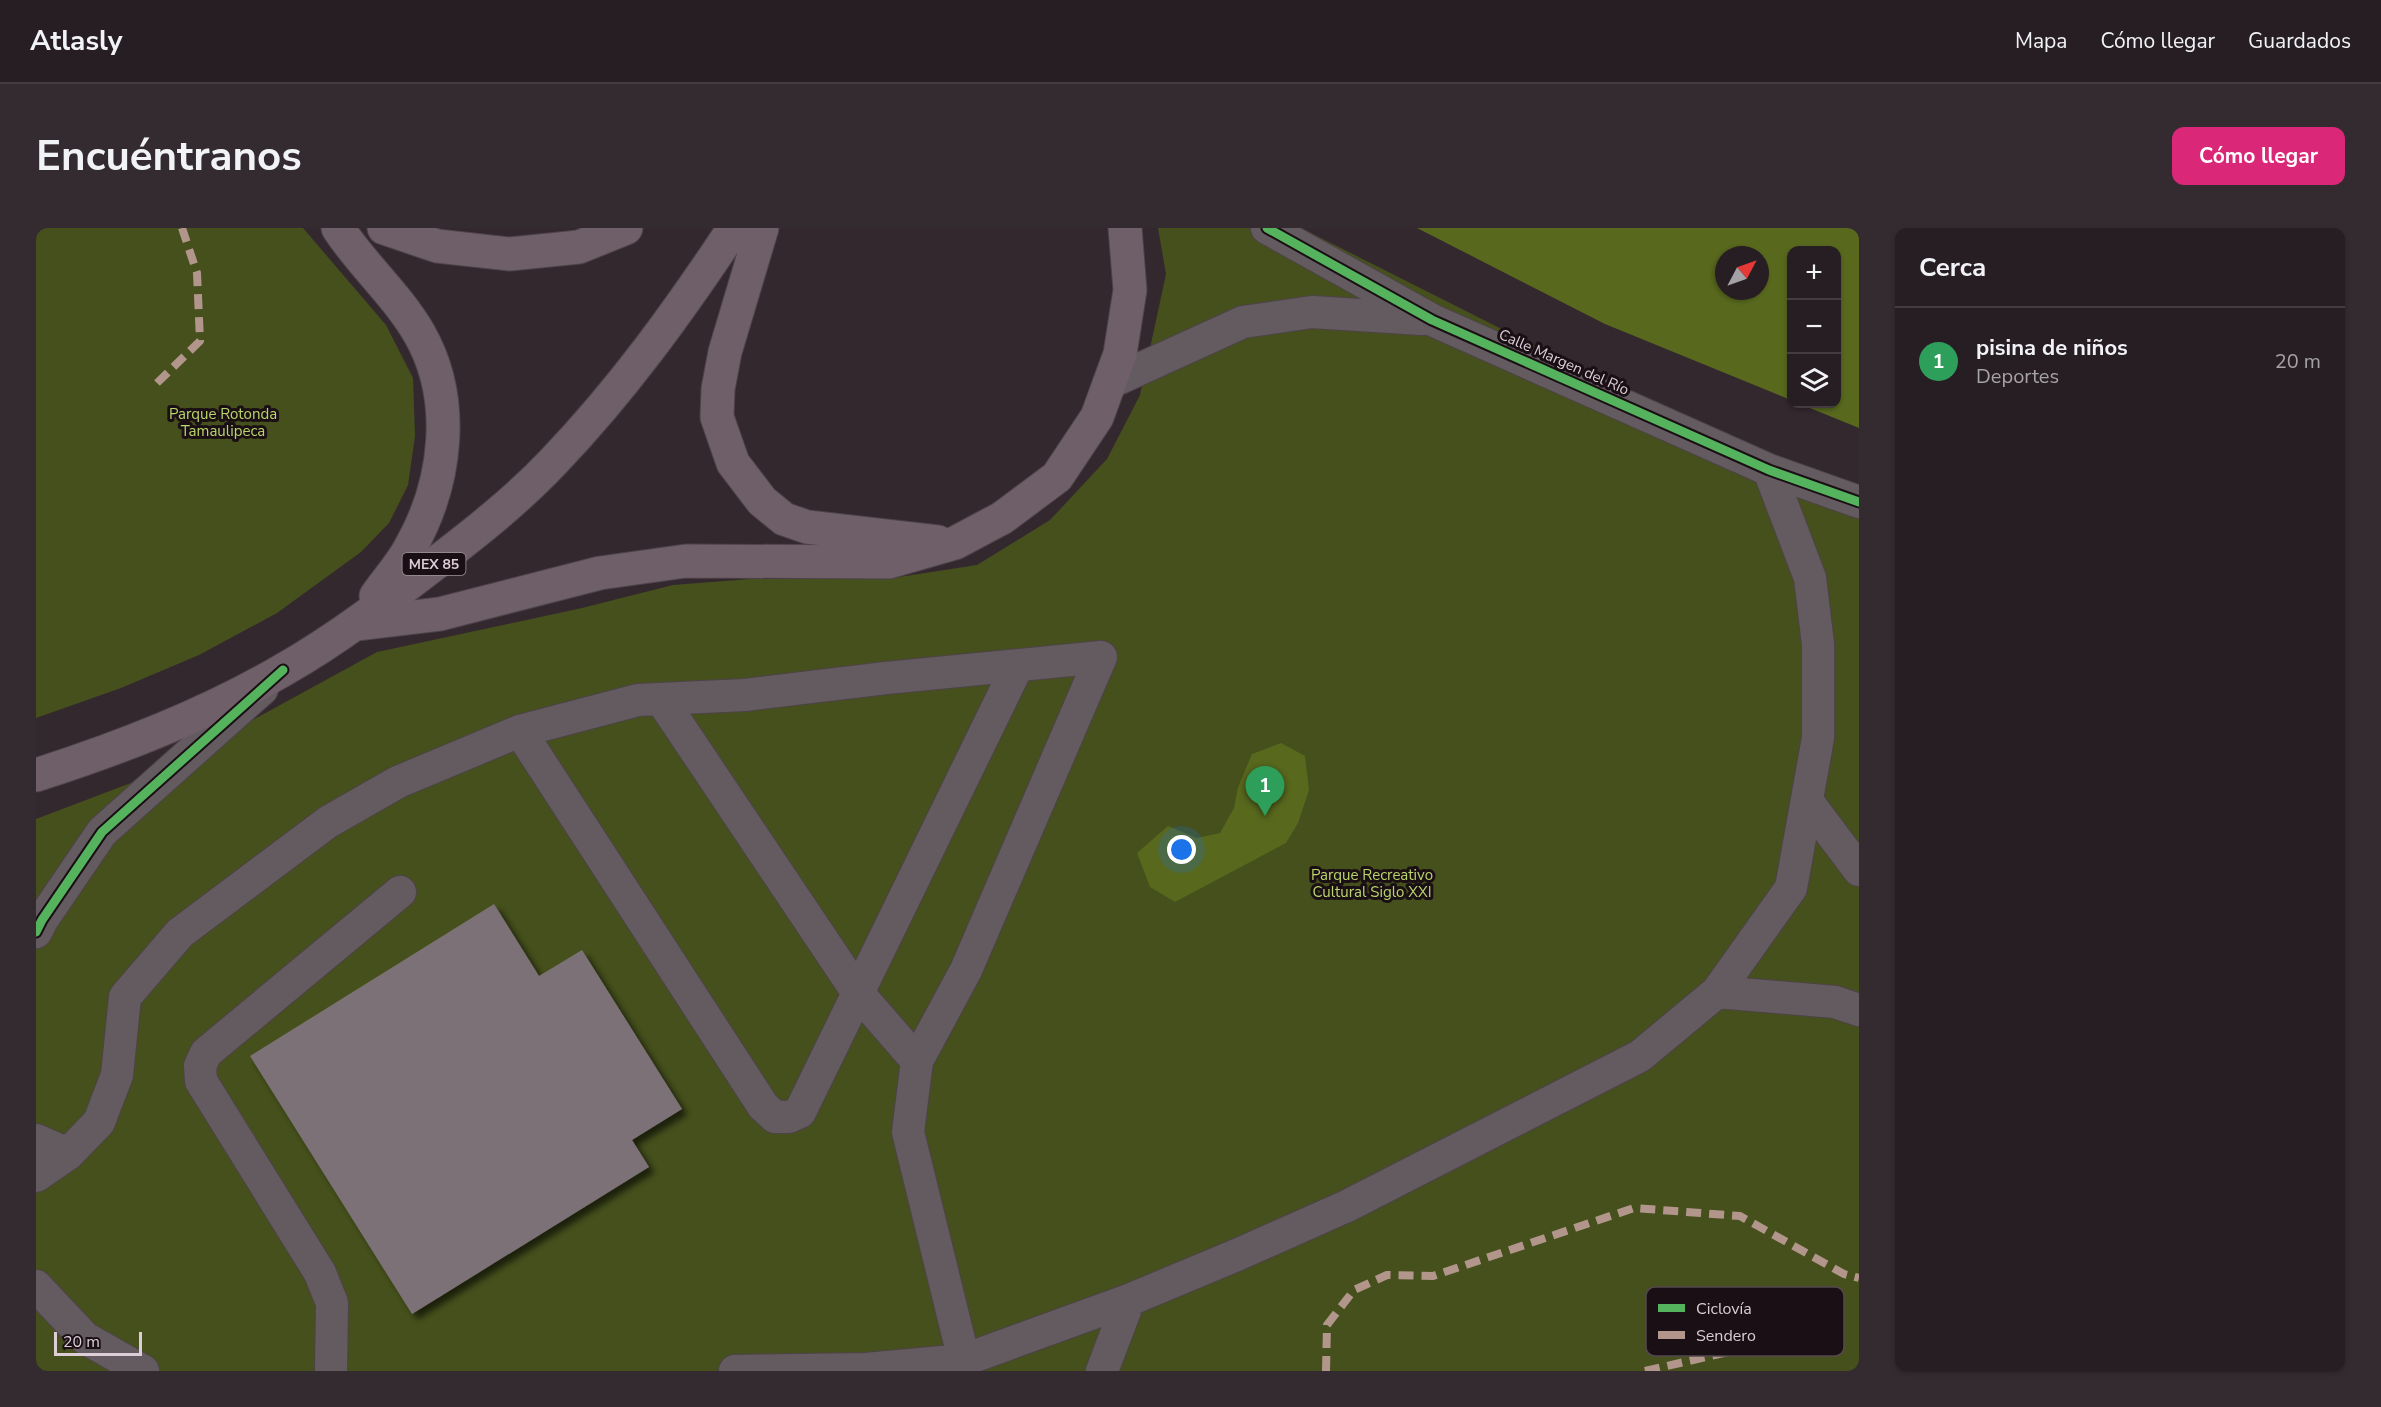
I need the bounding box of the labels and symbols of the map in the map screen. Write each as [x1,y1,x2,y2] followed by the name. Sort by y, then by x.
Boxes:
[1715,246,1769,300] north arrow
[1496,324,1632,400] street label: Calle Margen del Río
[169,404,277,441] park label: Parque Rotonda Tamaulipeca
[402,553,466,575] road number: MEX 85
[1246,766,1284,816] pin: 1
[1167,835,1196,864] your location
[1311,865,1433,902] park label: Parque Recreativo Cultural Siglo XXI
[1646,1287,1844,1356] legend
[1696,1298,1752,1320] text: Ciclovía
[1696,1325,1756,1347] text: Sendero
[54,1329,142,1356] scale bar

